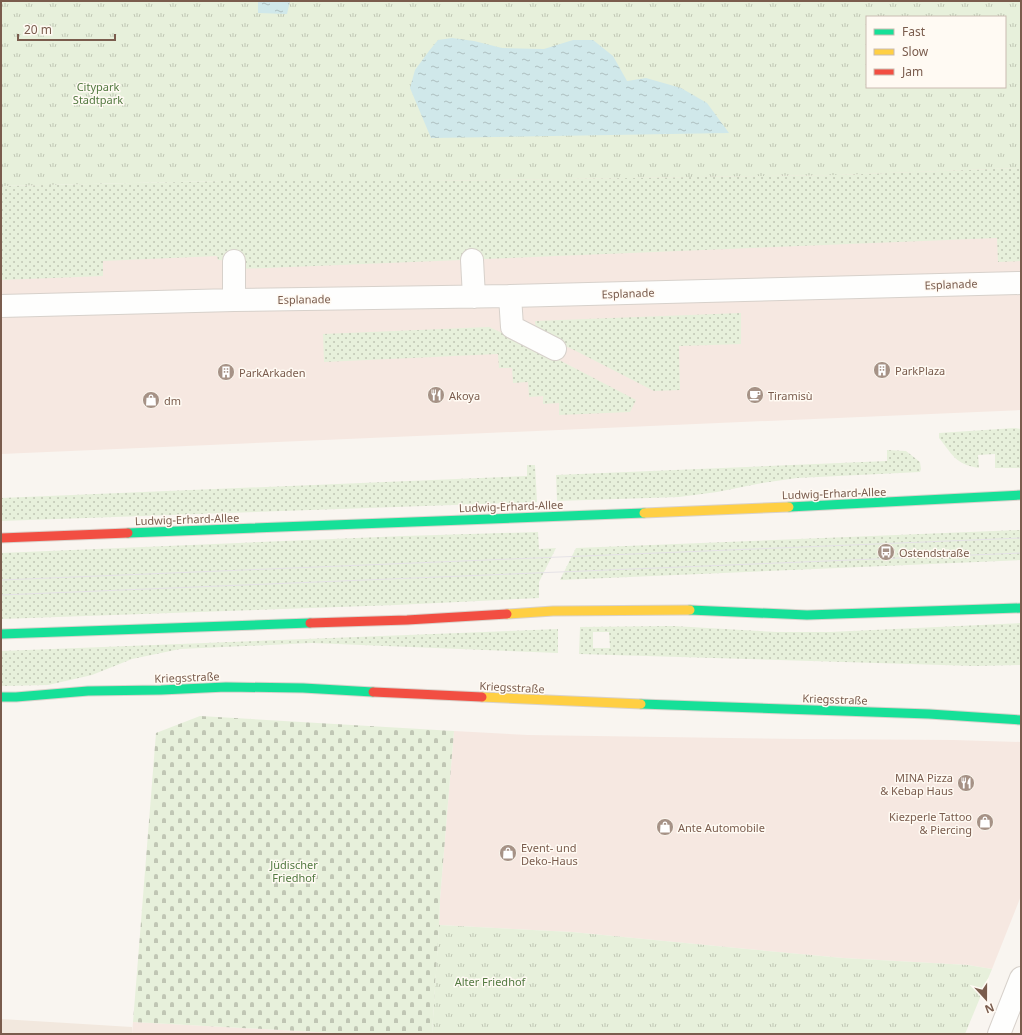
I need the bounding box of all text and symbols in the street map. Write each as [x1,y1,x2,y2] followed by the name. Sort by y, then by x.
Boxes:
[18,16,115,42] scale bar
[866,16,1006,88] legend
[24,21,52,38] text: 20 m
[902,23,926,40] text: Fast
[902,43,929,60] text: Slow
[901,63,923,80] text: Jam
[73,79,123,107] park label: Citypark Stadtpark
[924,276,978,292] street label: Esplanade
[601,285,655,301] street label: Esplanade
[277,291,331,307] street label: Esplanade
[872,360,892,380] building icon: ParkPlaza
[216,362,236,382] building icon: ParkArkaden
[895,363,945,378] place label: ParkPlaza
[239,365,306,380] place label: ParkArkaden
[426,385,446,405] restaurant icon: Akoya
[745,385,765,405] cafe icon: Tiramisù
[449,388,480,403] place label: Akoya
[768,388,813,403] place label: Tiramisù
[141,390,161,410] shop icon: dm
[164,393,181,408] place label: dm
[782,484,886,502] street label: Ludwig-Erhard-Allee
[459,497,563,515] street label: Ludwig-Erhard-Allee
[135,510,239,528] street label: Ludwig-Erhard-Allee
[876,542,896,562] bus stop icon: Ostendstraße
[899,545,969,560] place label: Ostendstraße
[154,668,220,686] street label: Kriegsstraße
[479,678,545,696] street label: Kriegsstraße
[802,690,868,708] street label: Kriegsstraße
[880,770,953,798] place label: MINA Pizza & Kebap Haus
[956,773,976,793] restaurant icon: MINA Pizza & Kebap Haus
[889,809,972,837] place label: Kiezperle Tattoo & Piercing
[975,812,995,832] shop icon: Kiezperle Tattoo & Piercing
[655,817,675,837] shop icon: Ante Automobile
[678,820,765,835] place label: Ante Automobile
[521,840,578,868] place label: Event- und Deko-Haus
[498,843,518,863] shop icon: Event- und Deko-Haus
[269,857,318,885] park label: Jüdischer Friedhof
[455,974,527,989] park label: Alter Friedhof
[966,979,1006,1019] north arrow
[983,1000,997,1017] text: N

